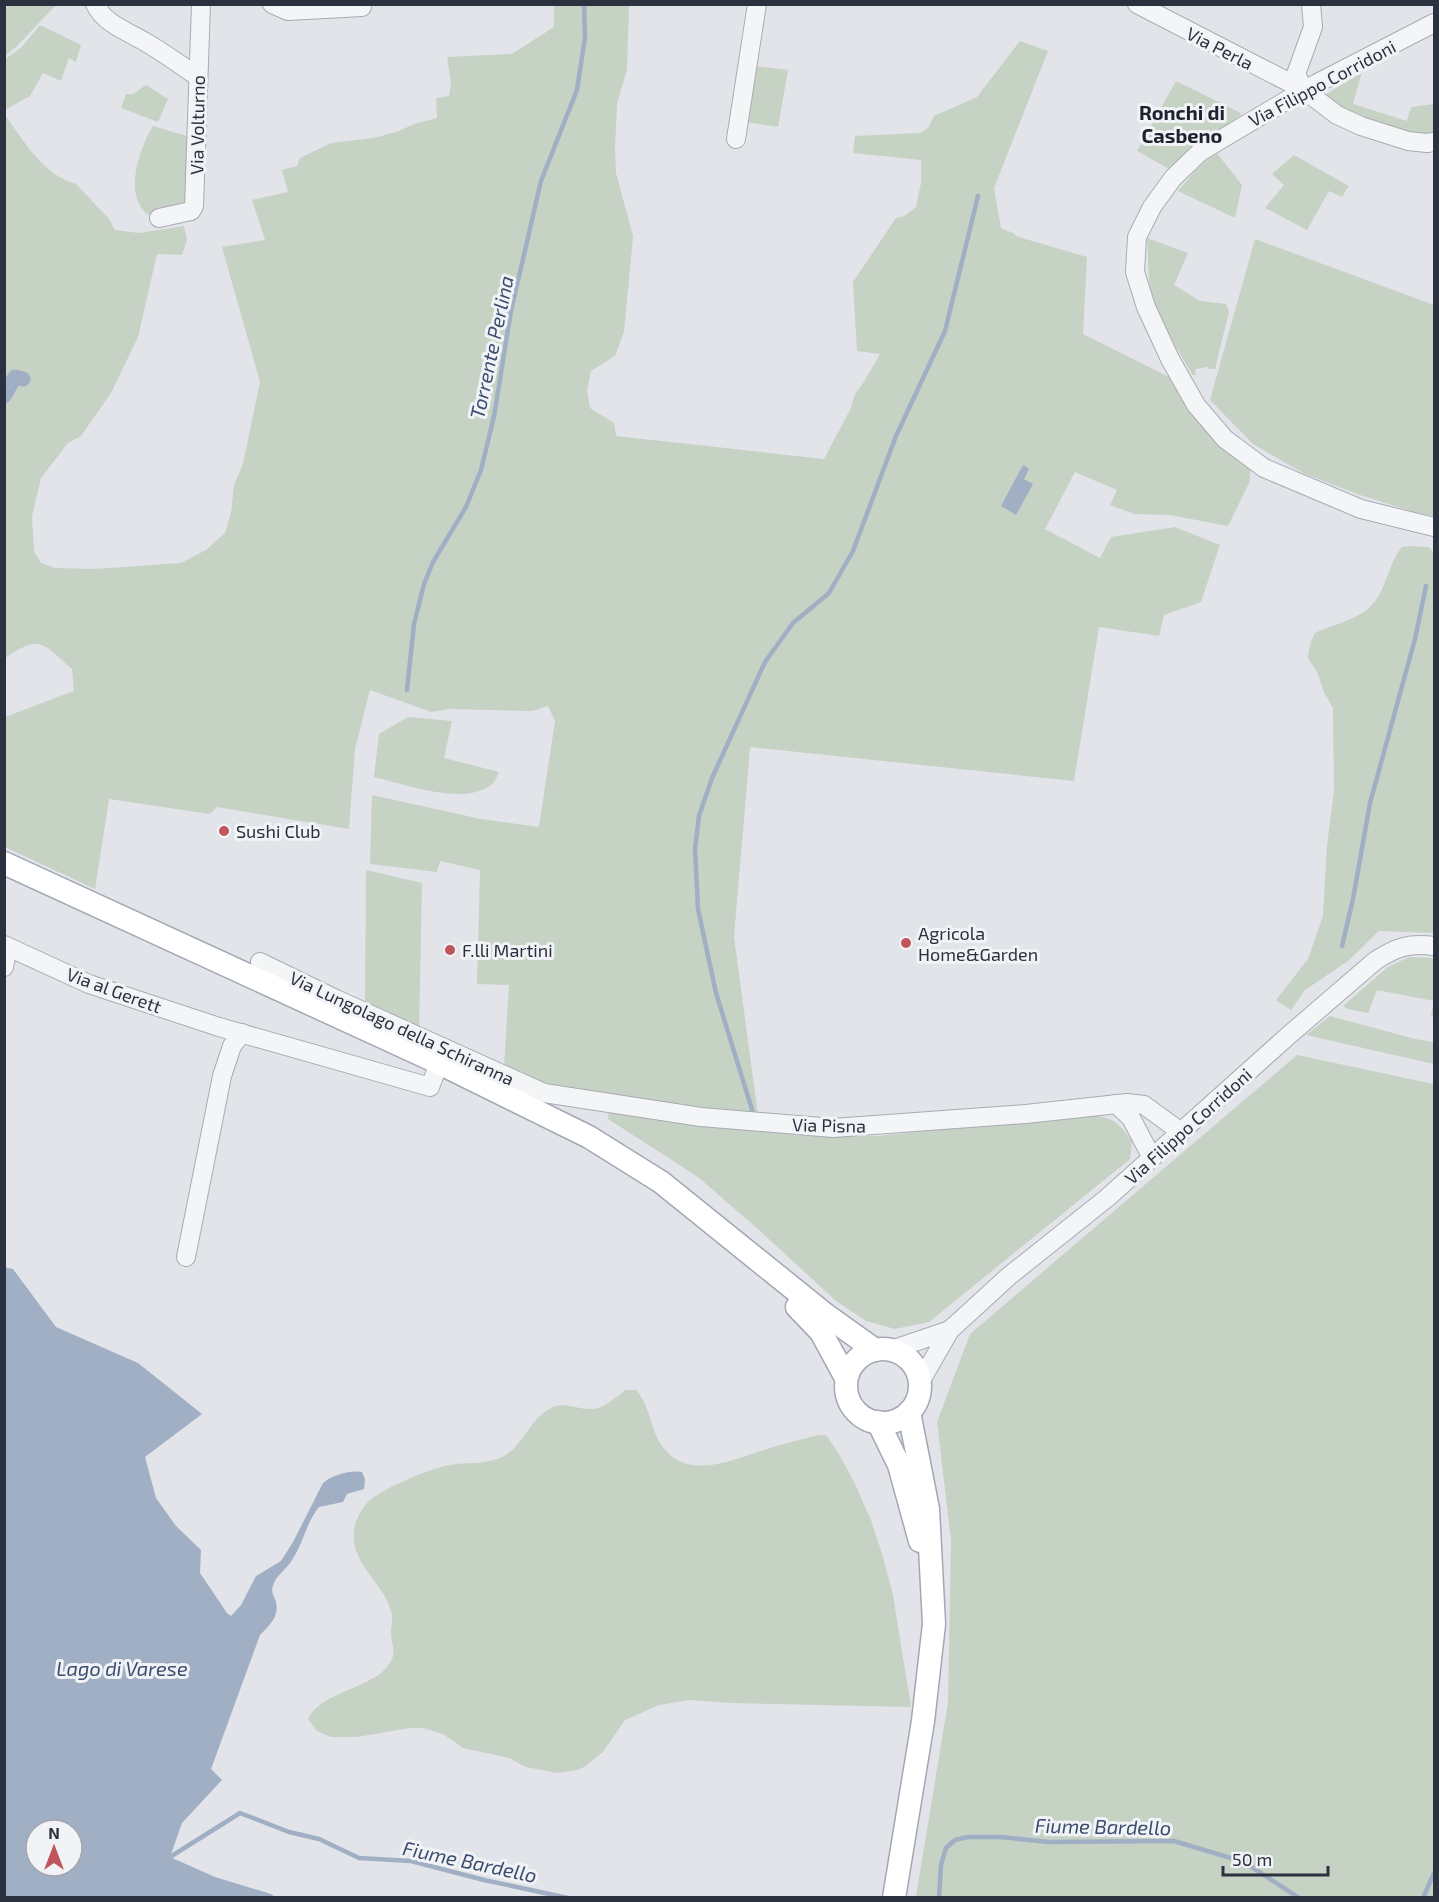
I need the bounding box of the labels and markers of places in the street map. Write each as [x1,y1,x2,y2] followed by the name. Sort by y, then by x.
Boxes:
[236,820,321,842] place label: Sushi Club
[217,824,231,838] marker: Sushi Club
[918,922,1038,965] place label: Agricola Home&Garden
[899,936,913,950] marker: Agricola Home&Garden
[462,939,553,961] place label: F.lli Martini
[443,943,457,957] marker: F.lli Martini

